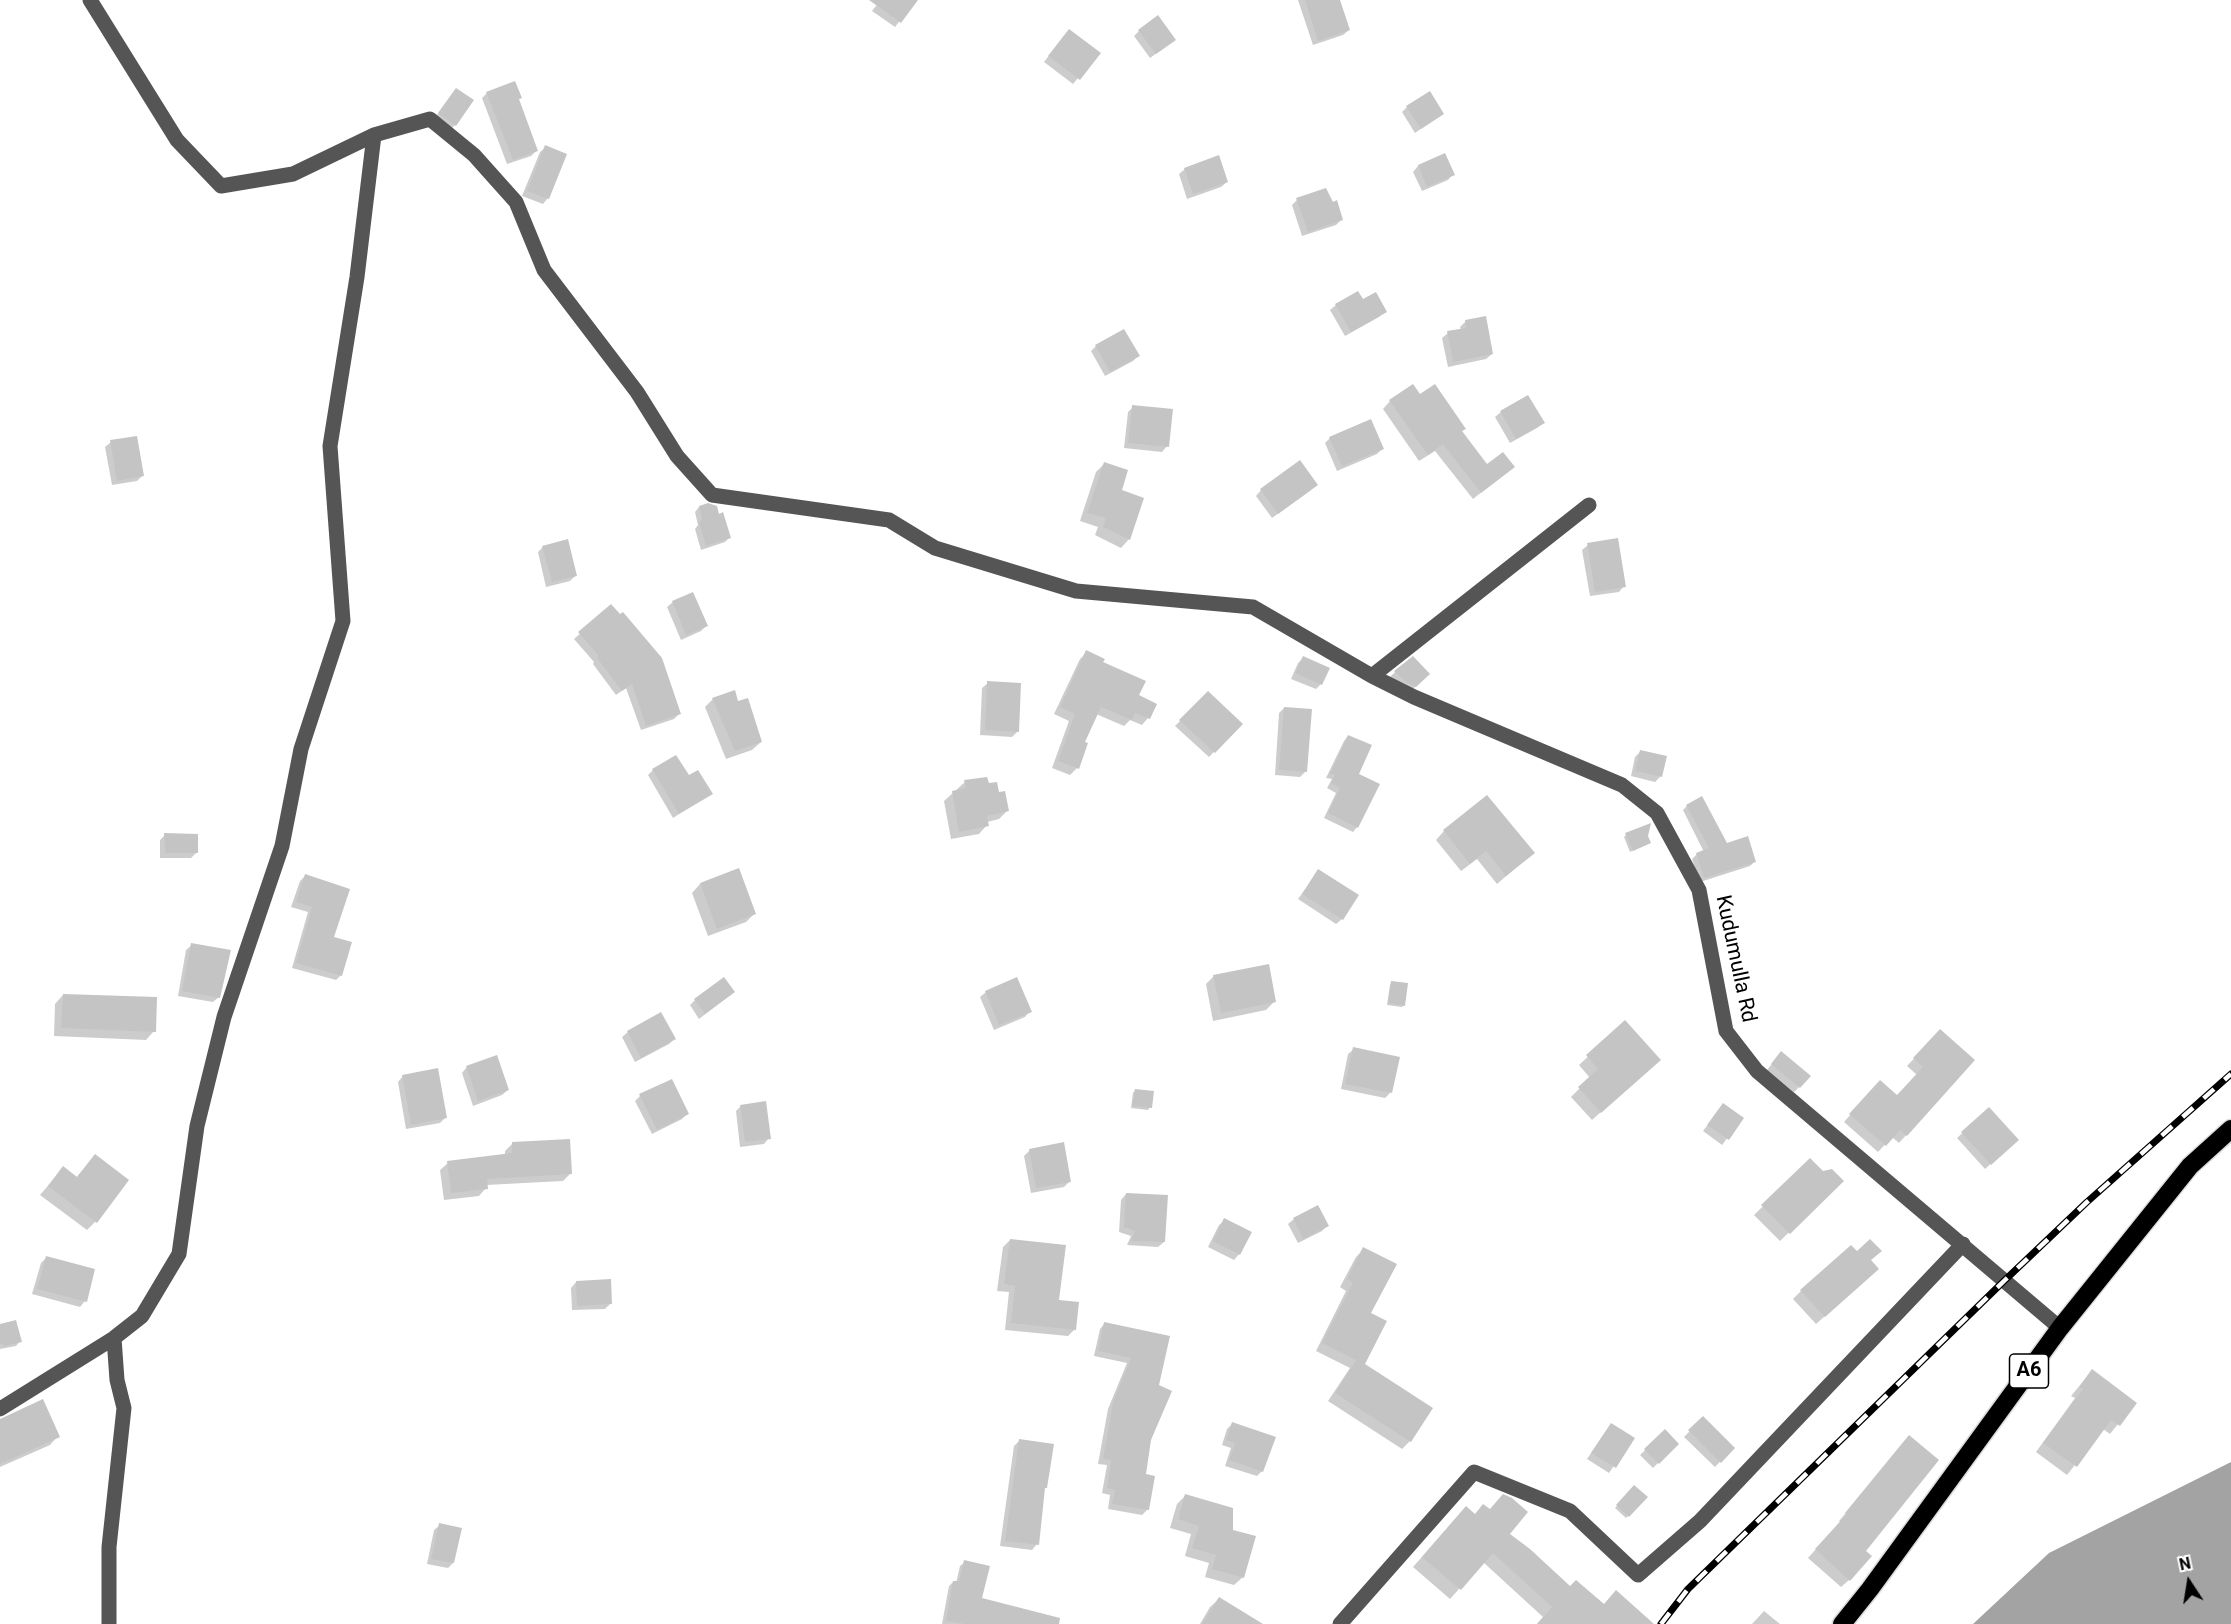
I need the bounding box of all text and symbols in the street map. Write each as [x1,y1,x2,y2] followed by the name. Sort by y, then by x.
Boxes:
[1709,893,1761,1025] street label: Kudumulla Rd
[2010,1354,2048,1388] road number: A6
[2159,1552,2219,1612] north arrow
[2178,1553,2193,1574] text: N

